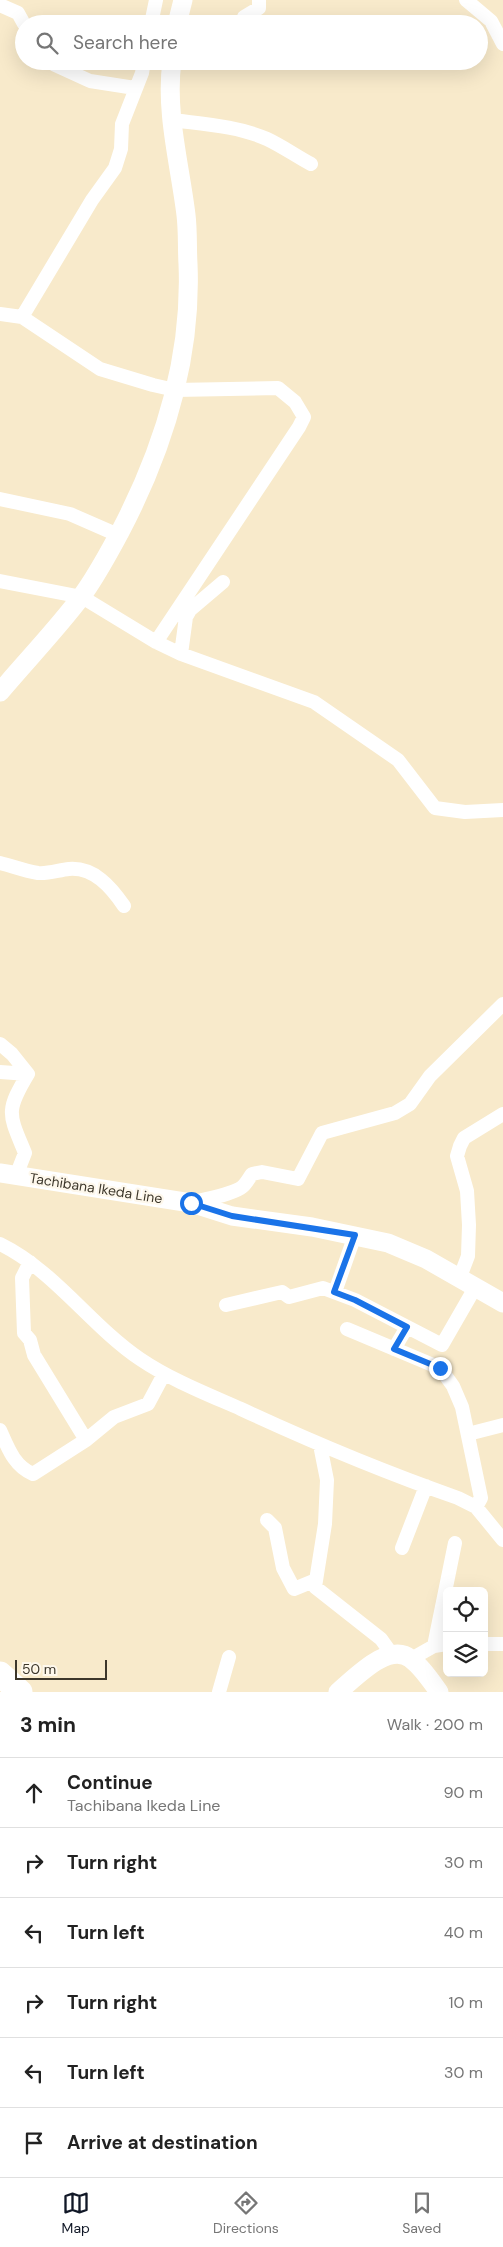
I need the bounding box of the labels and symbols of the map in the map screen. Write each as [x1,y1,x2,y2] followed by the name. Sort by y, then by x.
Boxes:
[28,1169,164,1207] street label: Tachibana Ikeda Line
[180,1192,203,1215] route start
[429,1357,452,1380] route end
[15,1657,108,1680] scale bar

